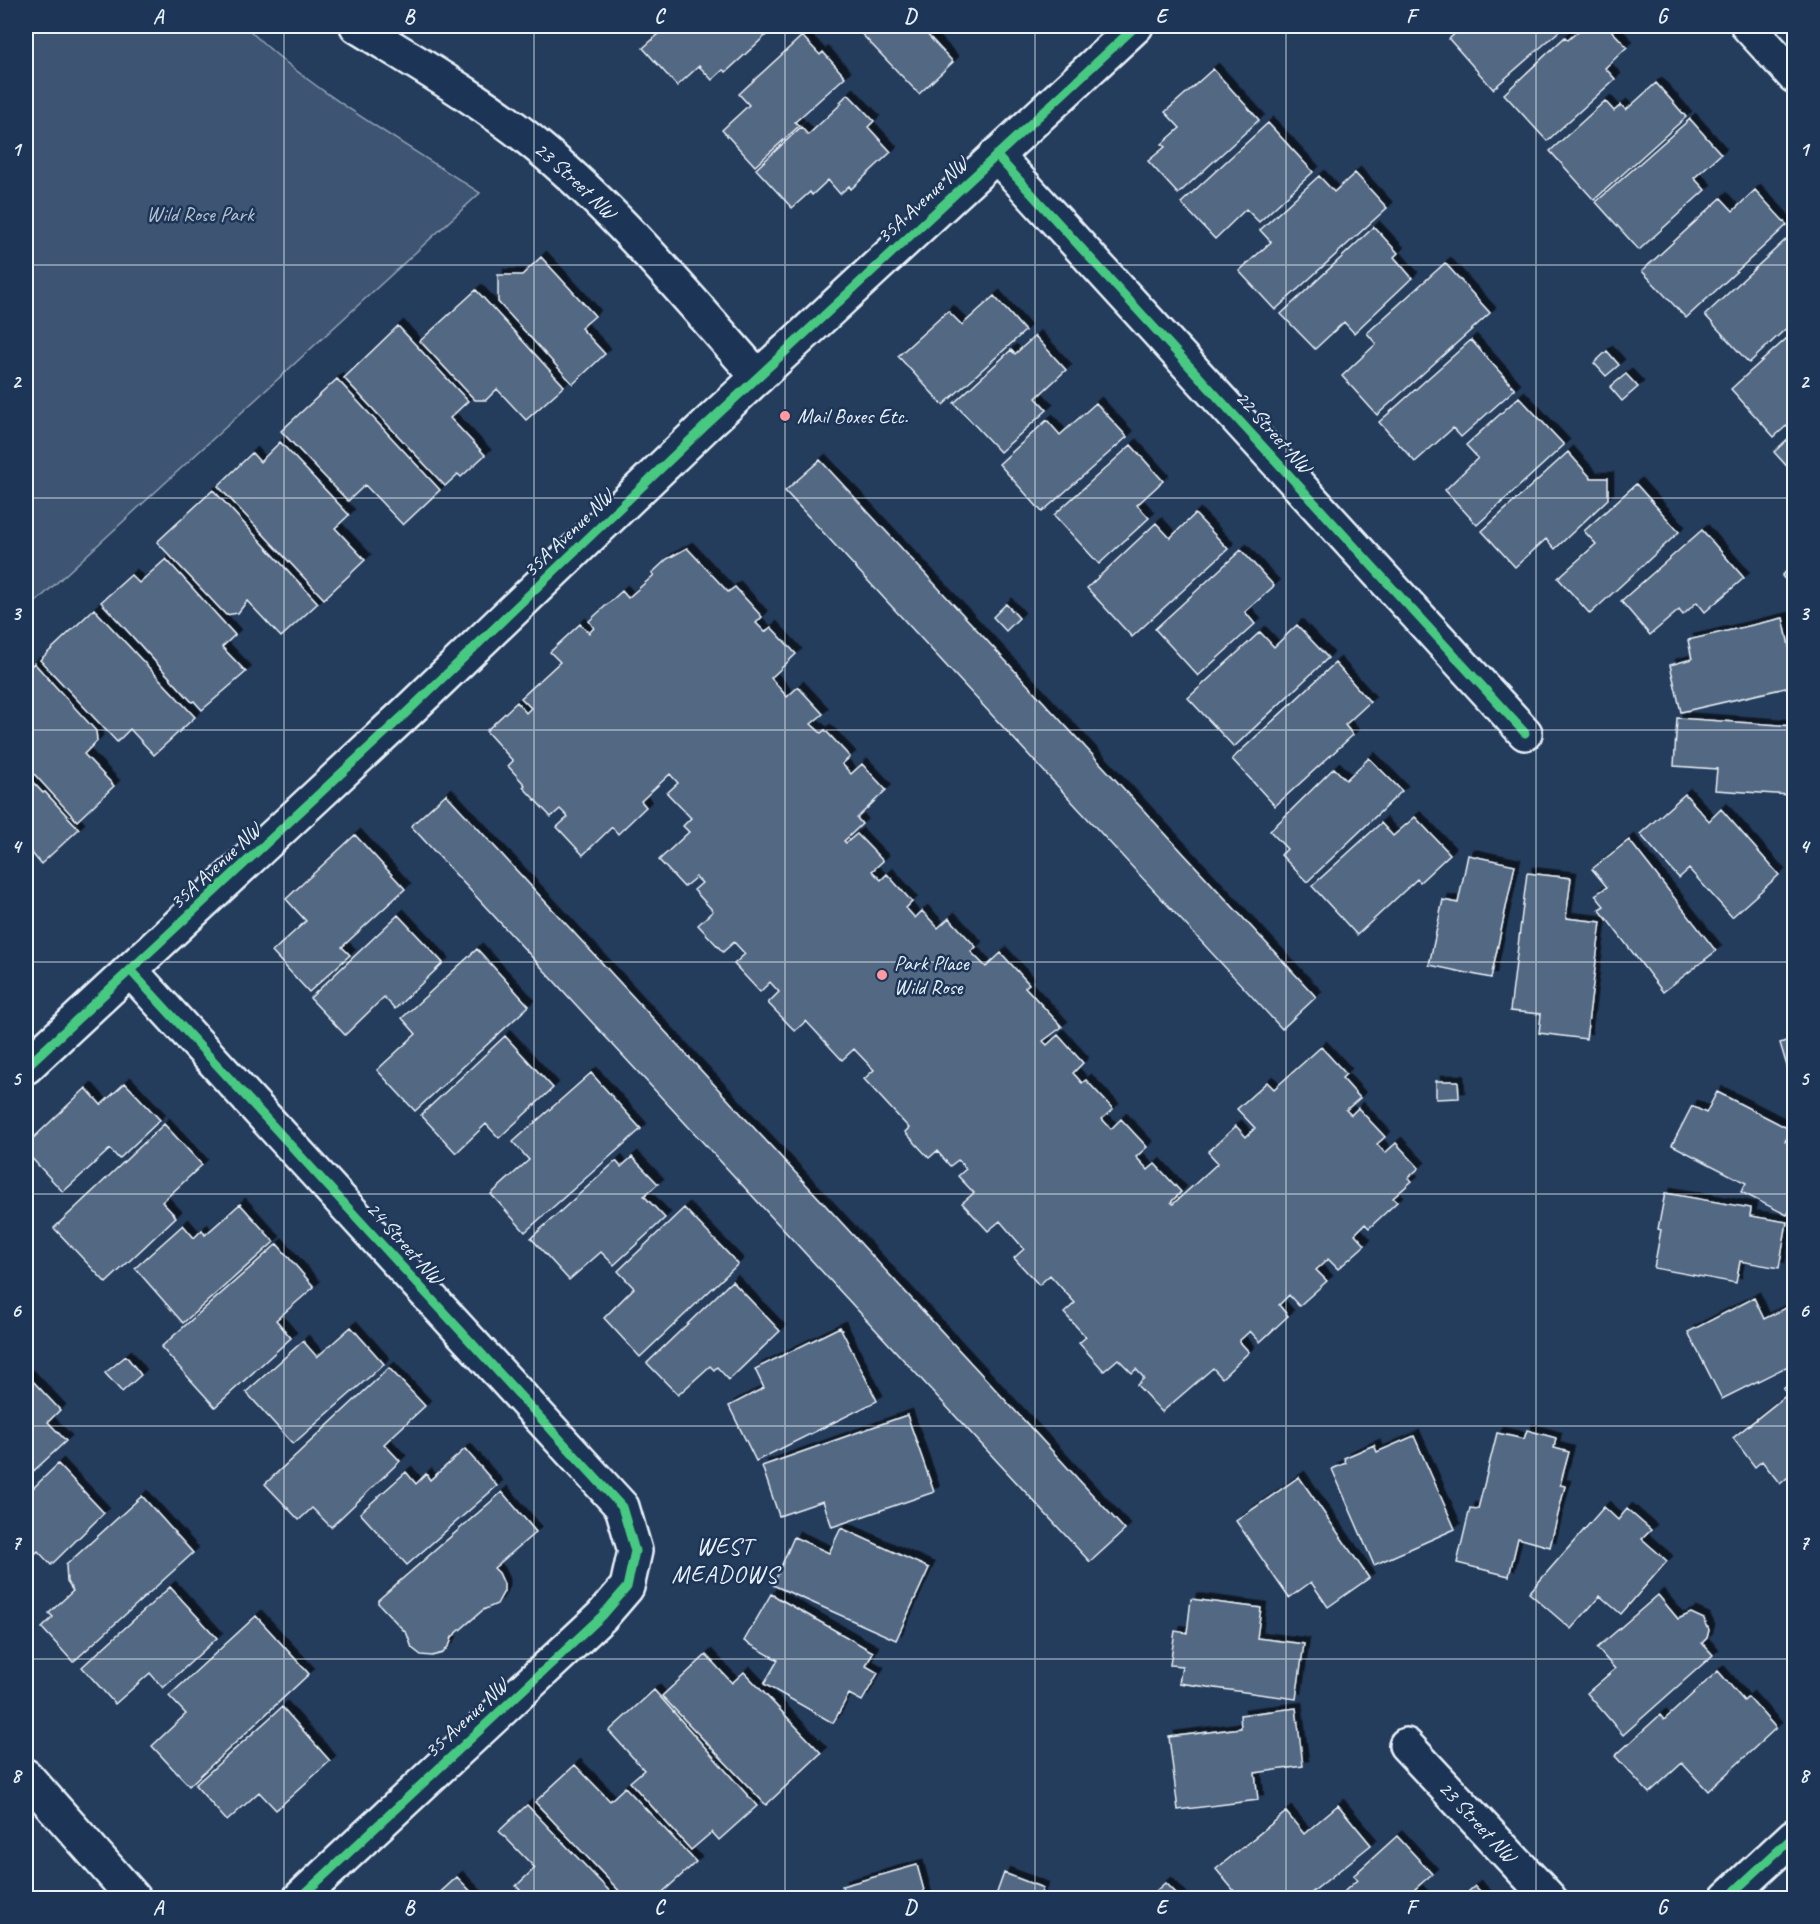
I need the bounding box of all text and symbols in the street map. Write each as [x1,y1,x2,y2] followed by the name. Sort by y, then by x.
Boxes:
[153,4,165,29] text: A
[404,4,416,29] text: B
[654,4,666,29] text: C
[904,4,918,29] text: D
[1156,4,1170,29] text: E
[1406,4,1420,29] text: F
[1657,4,1670,29] text: G
[529,136,623,226] street label: 23 Street NW
[12,137,23,162] text: 1
[1800,137,1811,162] text: 1
[871,150,975,249] street label: 35A Avenue NW
[146,201,255,227] park label: Wild Rose Park
[12,369,23,394] text: 2
[1800,369,1811,394] text: 2
[1230,385,1319,480] street label: 22 Street NW
[797,403,909,429] place label: Mail Boxes Etc.
[778,409,792,423] marker: Mail Boxes Etc.
[517,482,620,583] street label: 35A Avenue NW
[12,601,23,626] text: 3
[1800,601,1811,626] text: 3
[164,816,268,915] street label: 35A Avenue NW
[12,834,24,859] text: 4
[1800,834,1812,859] text: 4
[894,950,970,1000] place label: Park Place Wild Rose
[875,968,889,982] marker: Park Place Wild Rose
[12,1066,23,1091] text: 5
[1800,1066,1811,1091] text: 5
[361,1196,450,1291] street label: 24 Street NW
[11,1298,22,1323] text: 6
[1799,1298,1810,1323] text: 6
[12,1530,23,1555] text: 7
[1800,1530,1811,1555] text: 7
[671,1531,781,1589] district label: WEST MEADOWS
[419,1671,515,1763] street label: 35 Avenue NW
[12,1763,24,1788] text: 8
[1800,1763,1812,1788] text: 8
[1433,1775,1523,1869] street label: 23 Street NW
[153,1895,165,1920] text: A
[404,1895,416,1920] text: B
[654,1895,666,1920] text: C
[904,1895,918,1920] text: D
[1156,1895,1170,1920] text: E
[1406,1895,1420,1920] text: F
[1657,1895,1670,1920] text: G

